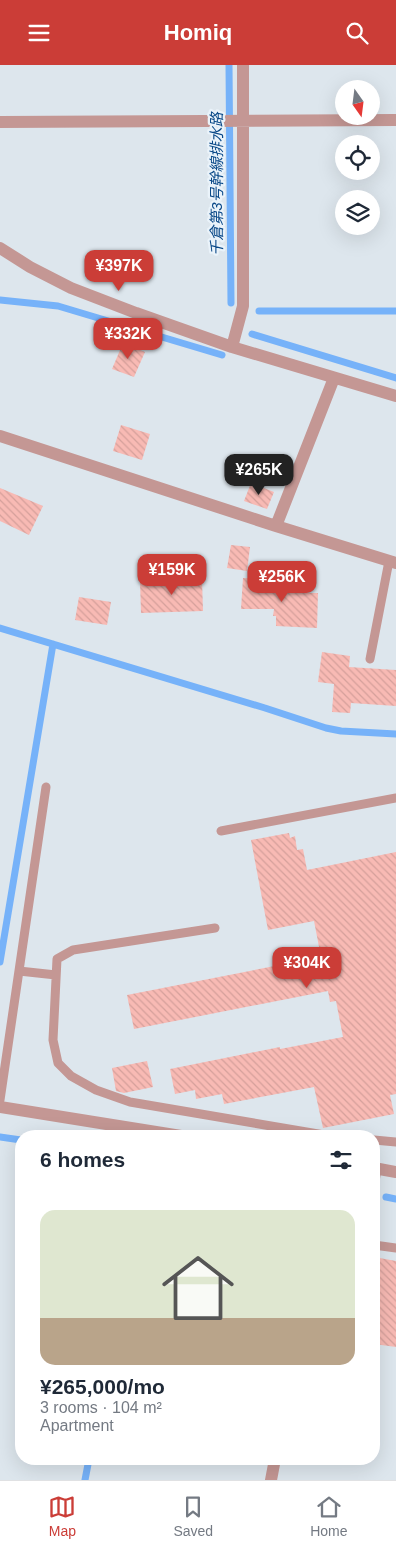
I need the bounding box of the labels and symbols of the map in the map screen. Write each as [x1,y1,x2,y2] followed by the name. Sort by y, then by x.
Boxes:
[335,80,380,125] north arrow
[208,110,225,256] water label: 千倉第3号幹線排水路
[84,249,154,292] pin: ¥397K
[93,317,163,360] pin: ¥332K
[224,453,294,496] pin: ¥265K
[137,553,207,596] pin: ¥159K
[247,561,317,603] pin: ¥256K
[272,947,342,989] pin: ¥304K

